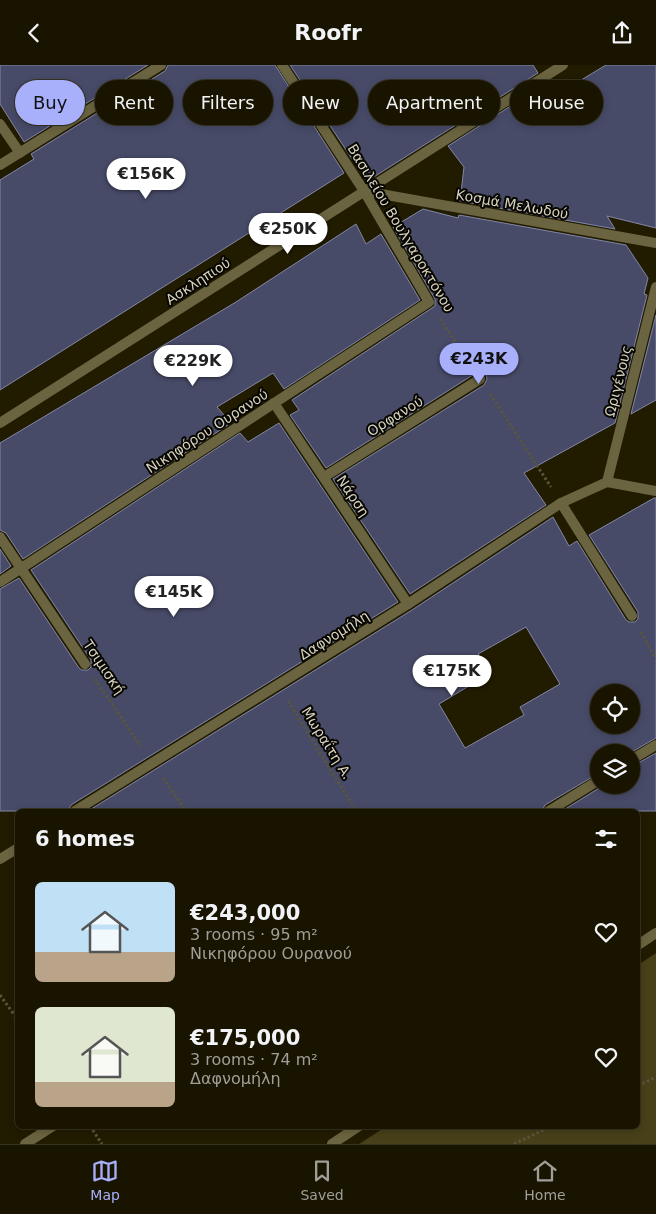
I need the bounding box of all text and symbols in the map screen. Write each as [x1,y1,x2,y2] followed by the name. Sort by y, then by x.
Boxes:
[20,19,48,47] icon: back
[608,19,636,47] icon: share
[294,20,362,45] text: Roofr
[15,80,85,125] chip: Buy
[95,80,173,125] chip: Rent
[183,80,273,125] chip: Filters
[283,80,358,125] chip: New
[368,80,500,125] chip: Apartment
[510,80,603,125] chip: House
[344,141,458,315] street label: Βασιλείου Βουλγαροκτόνου
[111,157,181,200] pin: €156K
[118,164,174,183] text: €156K
[454,186,570,222] street label: Κοσμά Μελωδού
[253,213,323,255] pin: €250K
[260,219,316,238] text: €250K
[163,254,233,308] street label: Ασκληπιού
[444,343,514,385] pin: €243K
[601,344,635,418] street label: Ωριγένους
[158,345,228,387] pin: €229K
[451,349,507,368] text: €243K
[165,351,221,370] text: €229K
[143,386,271,476] street label: Νικηφόρου Ουρανού
[364,393,426,439] street label: Ορφανού
[333,472,373,520] street label: Νάρση
[139,575,209,618] pin: €145K
[146,582,202,601] text: €145K
[296,607,372,663] street label: Δαφνομήλη
[80,636,128,697] street label: Τσιμισκή
[417,655,487,697] pin: €175K
[424,661,480,680] text: €175K
[590,684,640,794] map controls
[590,684,640,734] button: locate
[298,703,356,782] street label: Μωραΐτη Α.
[590,744,640,794] button: layers
[592,825,620,853] icon: filters
[35,827,135,851] text: 6 homes
[190,901,300,925] text: €243,000
[75,902,135,962] icon: home
[592,918,620,946] icon: heart
[190,925,318,944] text: 3 rooms · 95 m²
[190,944,352,963] text: Νικηφόρου Ουρανού
[190,1026,300,1050] text: €175,000
[75,1027,135,1087] icon: home
[592,1043,620,1071] icon: heart
[190,1050,318,1069] text: 3 rooms · 74 m²
[190,1069,281,1088] text: Δαφνομήλη
[90,1157,120,1203] tab: Map
[300,1157,344,1203] tab: Saved
[524,1157,566,1203] tab: Home

